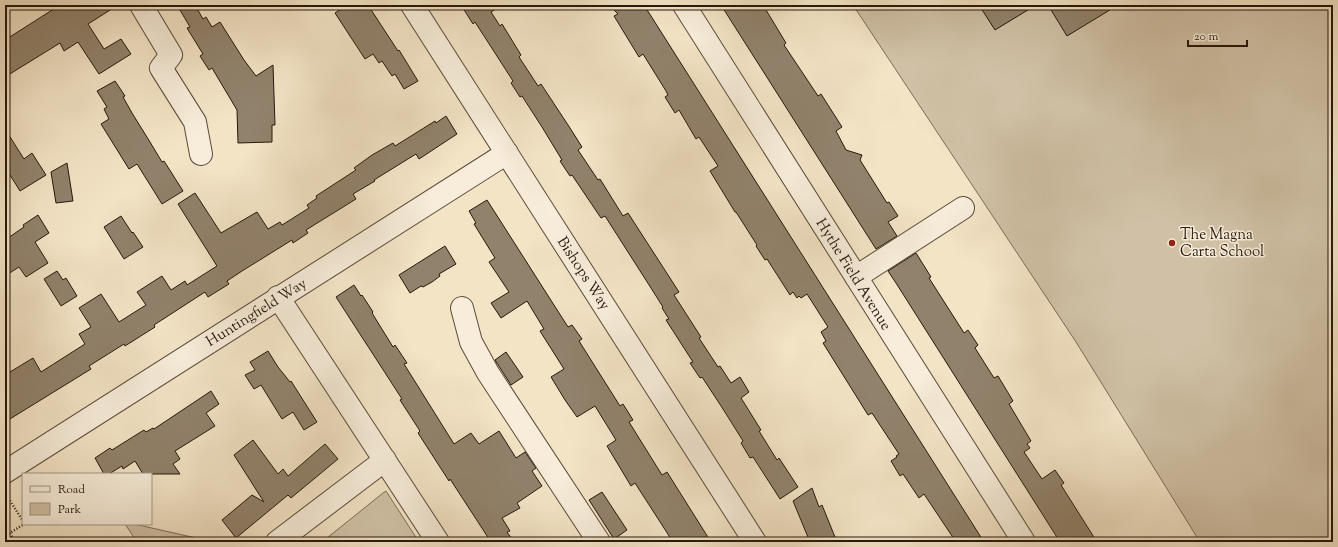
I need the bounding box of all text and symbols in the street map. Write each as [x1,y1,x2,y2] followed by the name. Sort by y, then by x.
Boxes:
[1188,22,1247,48] scale bar
[1194,28,1219,46] text: 20 m
[810,215,896,335] street label: Hythe Field Avenue
[1180,225,1264,263] place label: The Magna Carta School
[551,233,615,315] street label: Bishops Way
[1167,238,1177,248] marker: The Magna Carta School
[202,274,312,353] street label: Huntingfield Way
[22,473,152,525] legend
[58,481,85,499] text: Road
[58,501,81,519] text: Park

